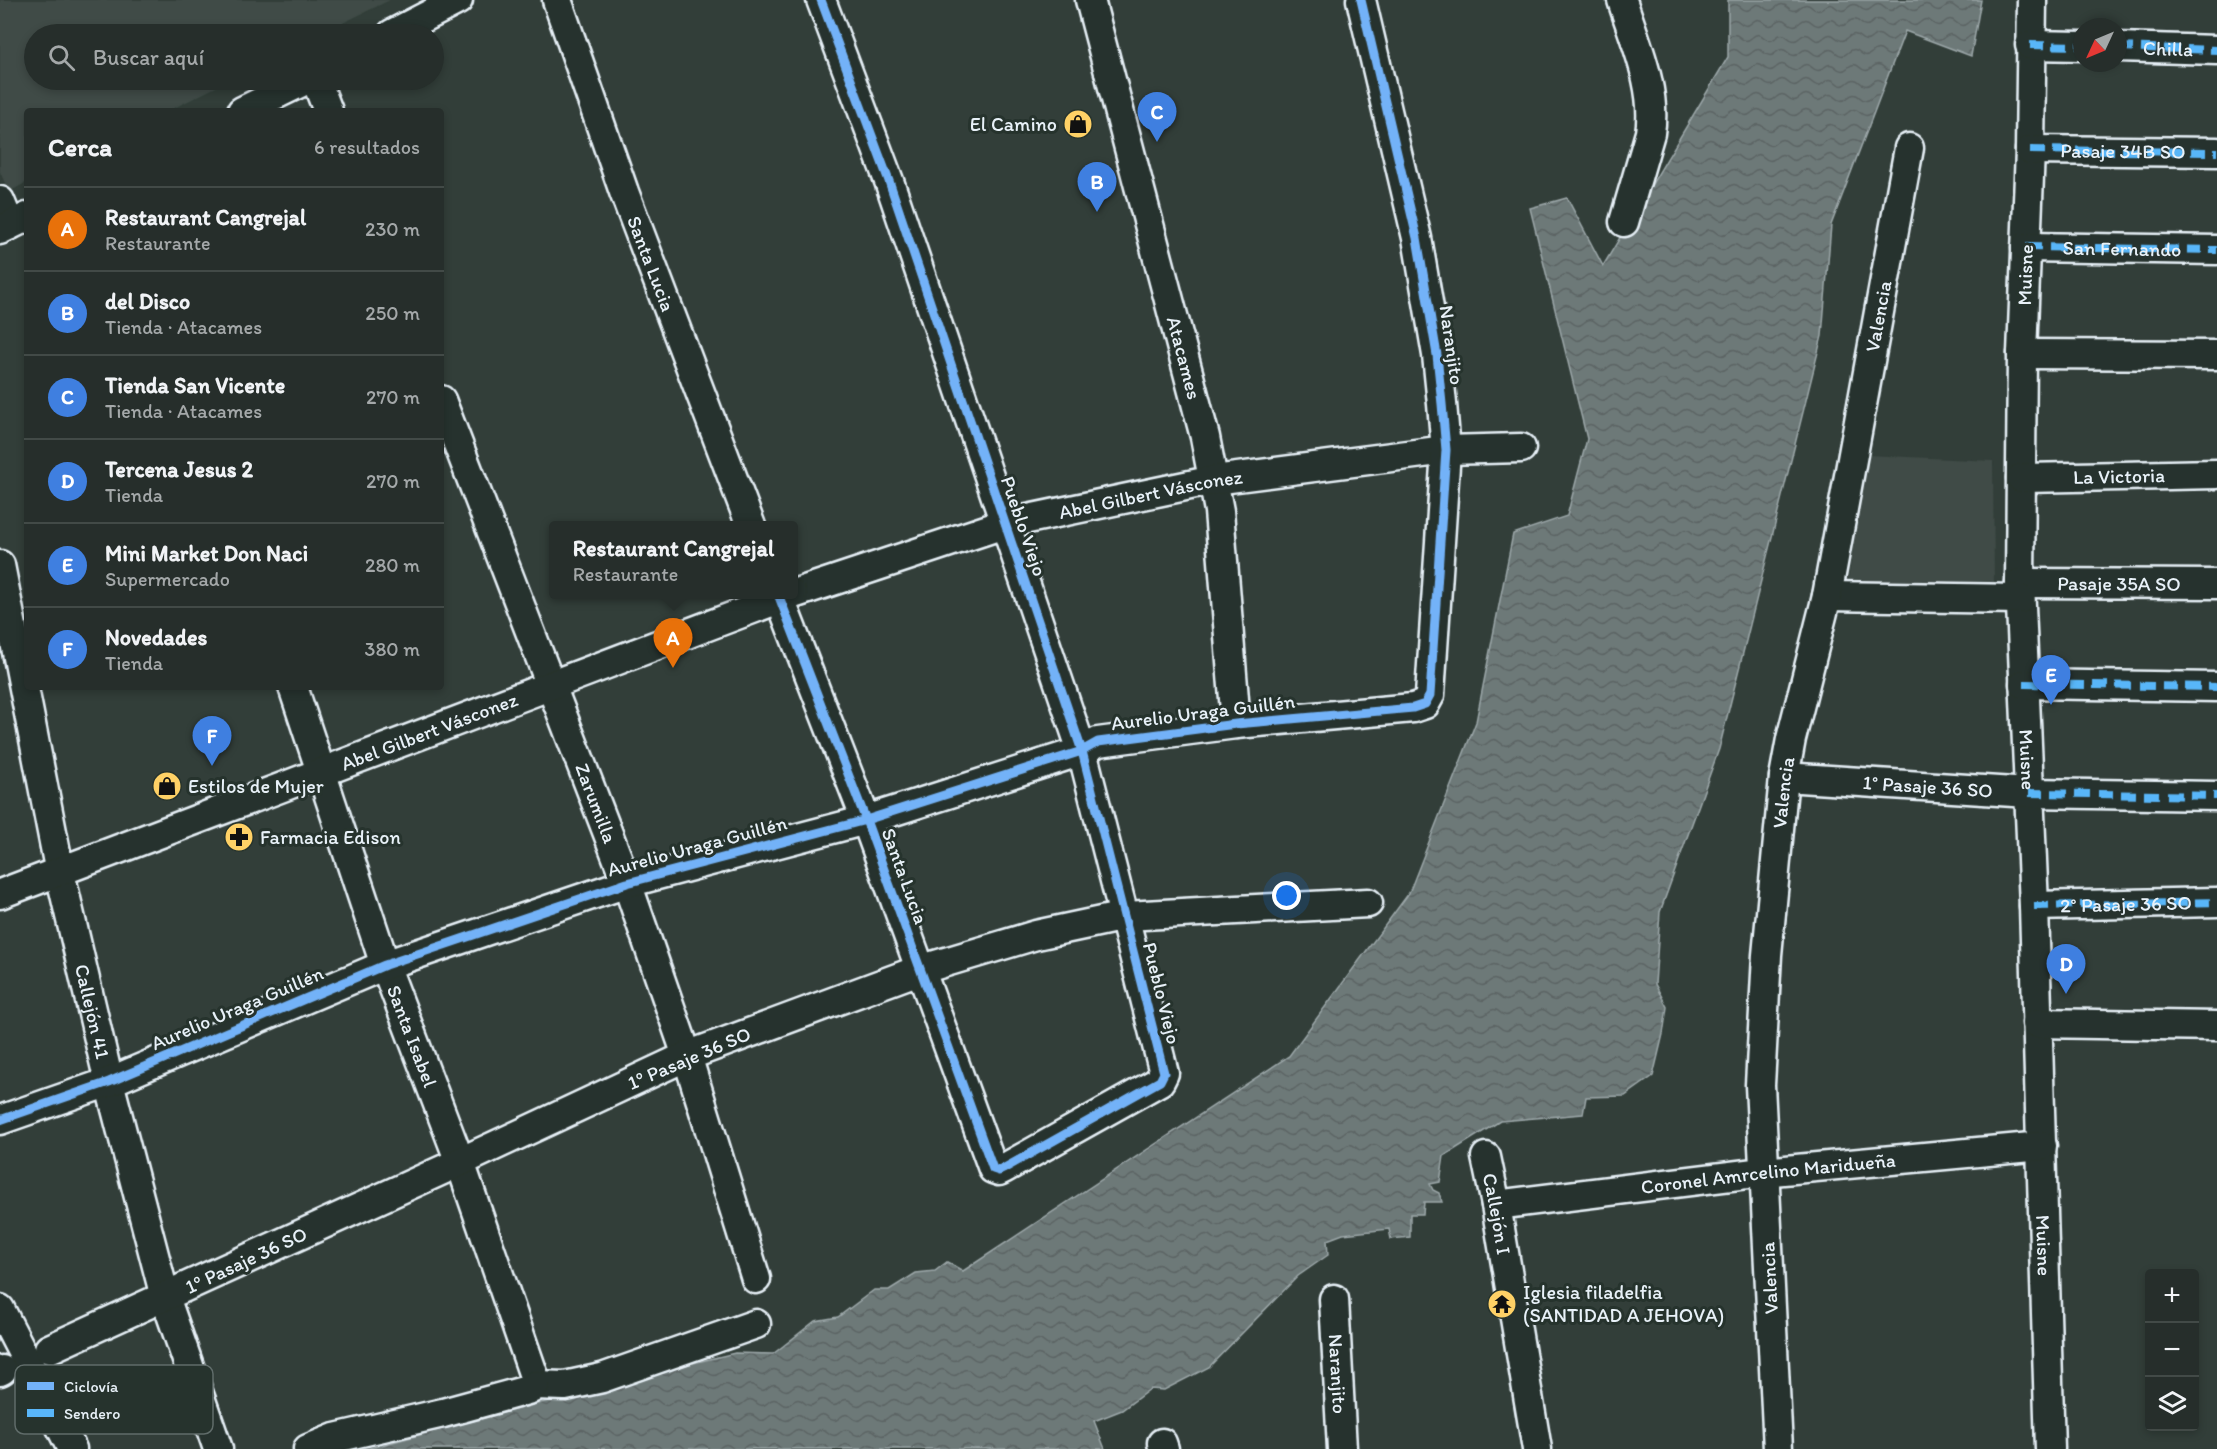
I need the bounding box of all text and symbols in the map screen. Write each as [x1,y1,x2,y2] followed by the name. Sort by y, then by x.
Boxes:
[2073,18,2127,72] north arrow
[24,24,444,90] search box
[2143,36,2193,61] street label: Chilla
[45,41,78,74] icon: search
[93,44,204,71] text: Buscar aquí
[1138,92,1176,142] pin: C
[1062,108,1094,140] shop icon: El Camino
[970,112,1057,136] place label: El Camino
[48,131,112,163] text: Cerca
[314,135,420,159] text: 6 resultados
[2060,138,2186,164] street label: Pasaje 34B SO
[1078,162,1116,212] pin: B
[105,204,306,231] text: Restaurant Cangrejal
[622,212,680,315] street label: Santa Lucia
[61,217,74,241] text: A
[365,217,420,241] text: 230 m
[105,231,210,255] text: Restaurante
[2062,236,2182,261] street label: San Fernando
[2012,244,2038,306] street label: Muisne
[1860,278,1897,354] street label: Valencia
[105,288,190,315] text: del Disco
[61,301,74,325] text: B
[365,301,420,325] text: 250 m
[1435,304,1469,386] street label: Naranjito
[1162,314,1207,402] street label: Atacames
[105,315,262,339] text: Tienda · Atacames
[105,372,285,399] text: Tienda San Vicente
[61,385,74,409] text: C
[366,385,420,409] text: 270 m
[105,399,262,423] text: Tienda · Atacames
[105,456,253,483] text: Tercena Jesus 2
[2073,463,2165,489] street label: La Victoria
[1057,464,1245,524] street label: Abel Gilbert Vásconez
[61,469,74,493] text: D
[366,469,420,493] text: 270 m
[996,473,1052,579] street label: Pueblo Viejo
[105,483,163,507] text: Tienda
[549,521,798,599] popup
[573,535,774,562] text: Restaurant Cangrejal
[105,540,308,567] text: Mini Market Don Naci
[62,553,73,577] text: E
[365,553,420,577] text: 280 m
[573,562,678,586] text: Restaurante
[105,567,230,591] text: Supermercado
[2057,571,2181,596] street label: Pasaje 35A SO
[654,618,692,668] pin: A
[105,624,207,651] text: Novedades
[62,637,73,661] text: F
[365,637,420,661] text: 380 m
[105,651,163,675] text: Tienda
[2032,656,2070,705] pin: E
[338,687,522,776] street label: Abel Gilbert Vásconez
[1110,689,1296,735] street label: Aurelio Uraga Guillén
[192,716,232,766] pin: F
[2014,729,2041,791] street label: Muisne
[1767,754,1800,829] street label: Valencia
[570,760,623,847] street label: Zarumilla
[151,770,183,802] shop icon: Estilos de Mujer
[1862,770,1994,803] street label: 1° Pasaje 36 SO
[188,774,324,798] place label: Estilos de Mujer
[605,810,789,882] street label: Aurelio Uraga Guillén
[223,821,255,853] pharmacy icon: Farmacia Edison
[260,825,401,849] place label: Farmacia Edison
[877,825,933,927] street label: Santa Lucia
[1272,881,1301,910] your location
[2060,891,2192,917] street label: 2° Pasaje 36 SO
[1138,940,1186,1046] street label: Pueblo Viejo
[2046,944,2086,994] pin: D
[147,961,327,1055] street label: Aurelio Uraga Guillén
[70,962,115,1061] street label: Callejón 41
[382,982,443,1091] street label: Santa Isabel
[624,1021,754,1095] street label: 1º Pasaje 36 SO
[1639,1148,1897,1199] street label: Coronel Amrcelino Maridueña
[1478,1171,1516,1257] street label: Callejón I
[2031,1214,2057,1276] street label: Muisne
[181,1221,311,1299] street label: 1º Pasaje 36 SO
[1755,1241,1783,1315] street label: Valencia
[2145,1269,2199,1431] map controls
[2145,1269,2199,1323] button: +
[1523,1280,1724,1327] place label: Iglesia filadelfia (SANTIDAD A JEHOVA)
[1486,1288,1518,1320] temple icon: Iglesia filadelfia (SANTIDAD A JEHOVA)
[2145,1323,2199,1377] button: −
[1324,1333,1352,1415] street label: Naranjito
[15,1365,213,1434] legend
[64,1377,119,1396] text: Ciclovía
[2145,1377,2199,1431] button: layers
[64,1404,120,1423] text: Sendero

